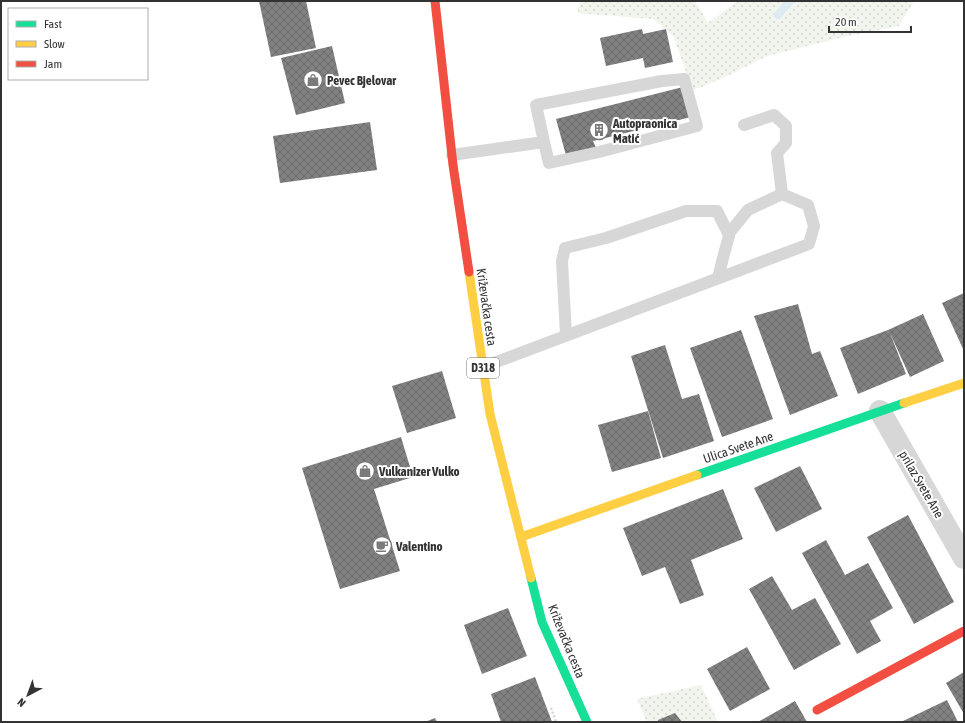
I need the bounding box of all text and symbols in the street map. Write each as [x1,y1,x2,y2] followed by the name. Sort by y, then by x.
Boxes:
[8,8,148,80] legend
[829,8,911,34] scale bar
[835,15,857,29] text: 20 m
[44,17,62,31] text: Fast
[44,37,65,51] text: Slow
[44,57,62,71] text: Jam
[302,69,324,91] shop icon: Pevec Bjelovar
[327,73,397,88] place label: Pevec Bjelovar
[612,116,677,146] place label: Autopraonica Matić
[588,119,610,141] building icon: Autopraonica Matić
[474,267,499,347] street label: Križevačka cesta
[467,358,499,378] road number: D318
[701,428,775,466] street label: Ulica Svete Ane
[896,448,947,521] street label: prilaz Svete Ane
[354,460,376,482] shop icon: Vulkanizer Vulko
[378,464,460,479] place label: Vulkanizer Vulko
[371,535,393,557] cafe icon: Valentino
[395,539,443,554] place label: Valentino
[545,602,588,680] street label: Križevačka cesta
[8,675,48,715] north arrow
[15,696,28,709] text: N

